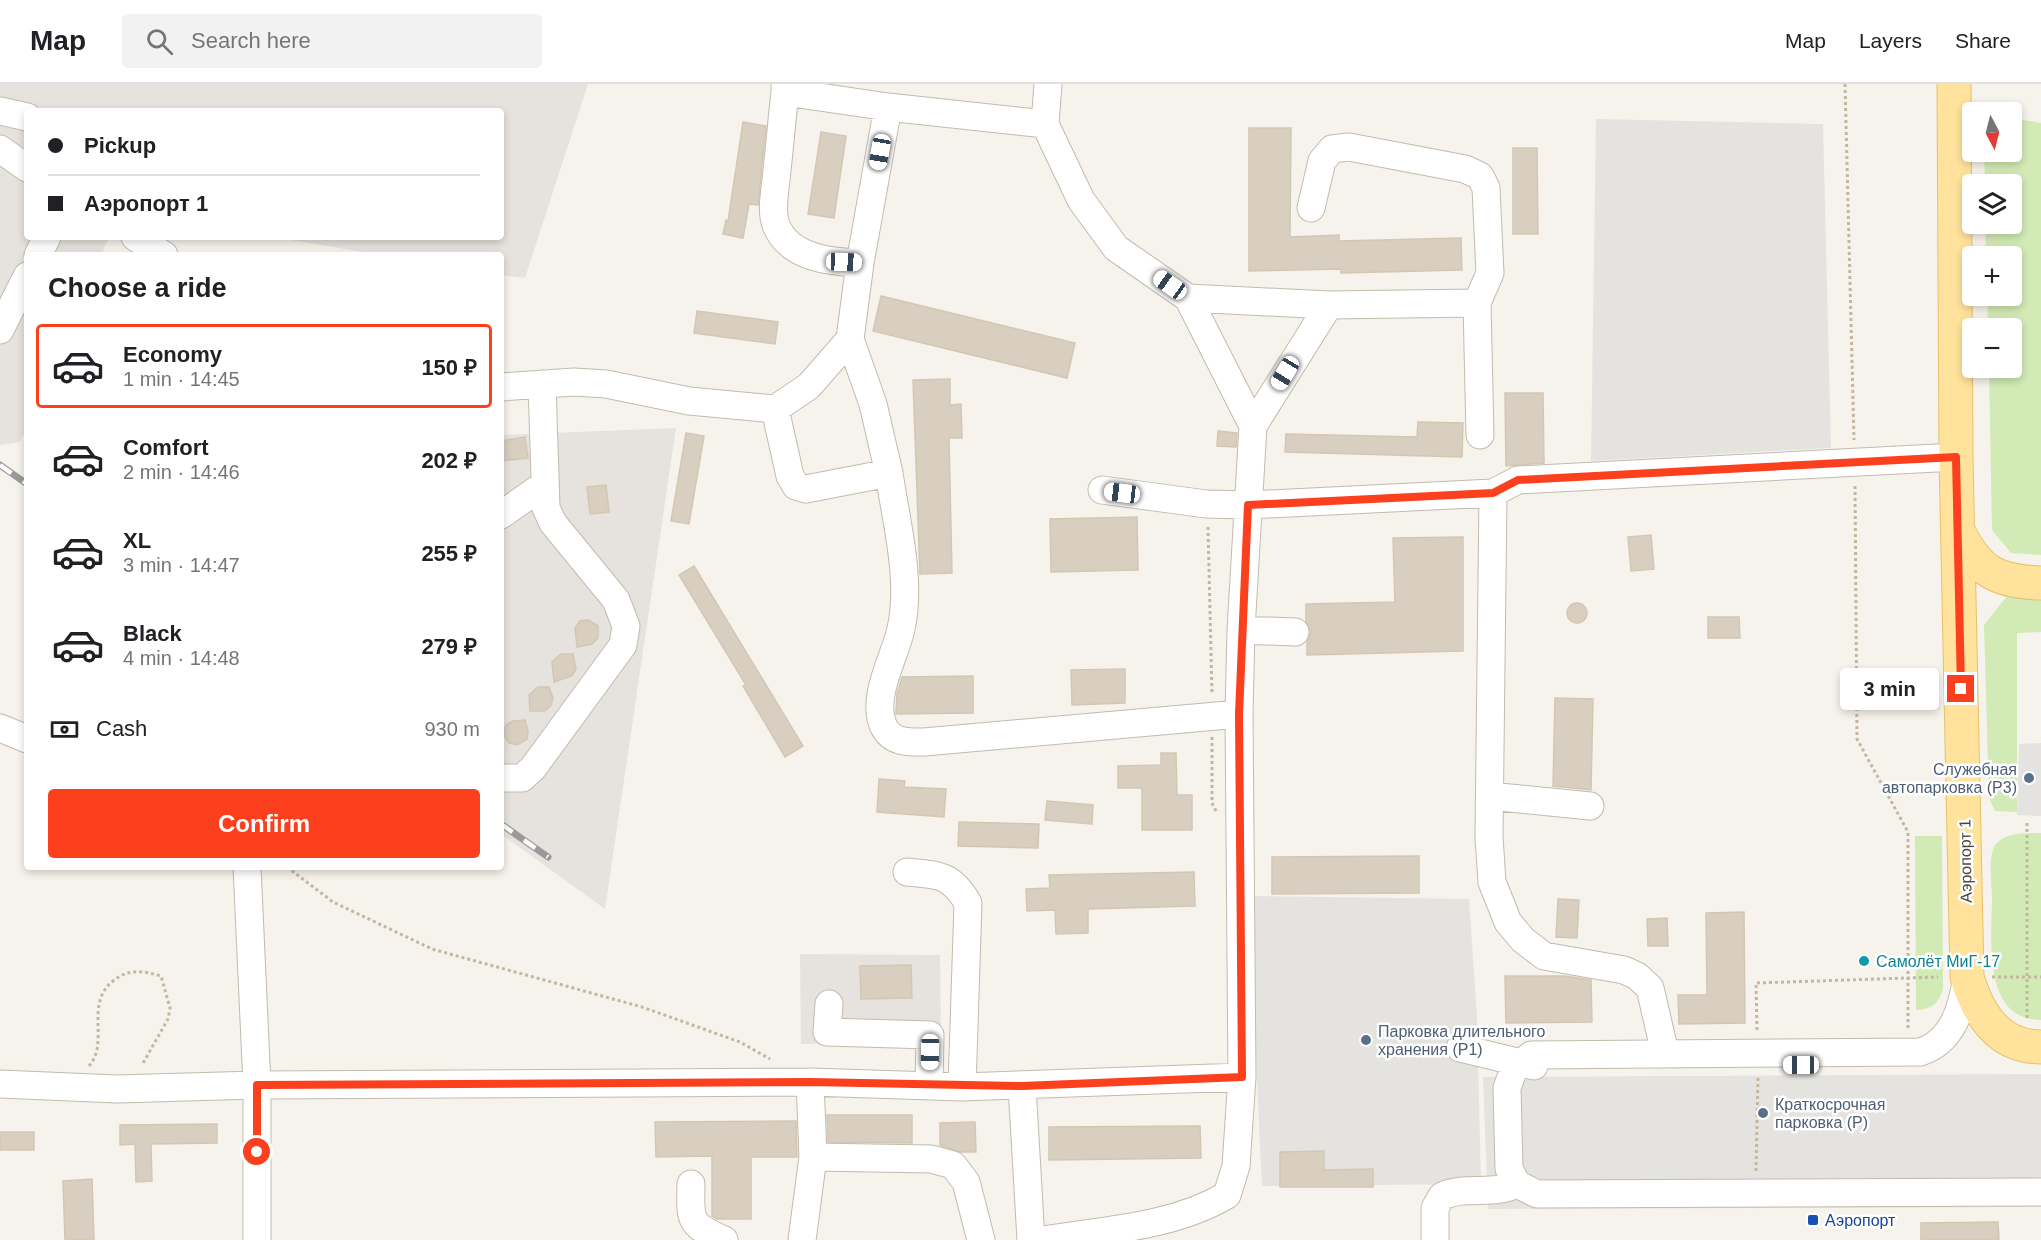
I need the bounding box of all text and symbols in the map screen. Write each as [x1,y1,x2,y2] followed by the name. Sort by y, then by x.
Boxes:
[122,14,542,68] search box
[30,25,86,56] text: Map
[143,25,176,58] icon: search
[191,28,311,53] text: Search here
[1785,29,1826,52] text: Map
[1859,29,1922,52] text: Layers
[1955,29,2011,52] text: Share
[1962,102,2022,162] north arrow
[1962,102,2022,378] map controls
[84,133,156,158] text: Pickup
[868,133,892,171] car
[1962,174,2022,234] button: layers
[84,191,208,216] text: Аэропорт 1
[1962,246,2022,306] button: +
[826,252,862,272] car
[1150,267,1190,303] car
[48,273,227,303] text: Choose a ride
[1962,318,2022,378] button: −
[51,339,105,393] icon: car
[123,342,222,367] text: Economy
[1268,353,1302,393] car
[421,355,477,380] text: 150 ₽
[123,368,240,390] text: 1 min · 14:45
[51,432,105,486] icon: car
[123,435,209,460] text: Comfort
[421,448,477,473] text: 202 ₽
[123,461,240,483] text: 2 min · 14:46
[1103,482,1141,504] car
[51,525,105,579] icon: car
[123,528,151,553] text: XL
[421,541,477,566] text: 255 ₽
[123,554,240,576] text: 3 min · 14:47
[51,618,105,672] icon: car
[123,621,182,646] text: Black
[421,634,477,659] text: 279 ₽
[123,647,240,669] text: 4 min · 14:48
[1841,668,1940,710] callout: 3 min
[1947,675,1974,702] route end
[1863,678,1916,700] text: 3 min
[48,713,81,746] icon: cash
[96,716,147,741] text: Cash
[424,718,480,740] text: 930 m
[1882,761,2017,796] place label: Служебная автопарковка (P3)
[2022,771,2036,785] marker: Служебная автопарковка (P3)
[48,789,480,858] button: Confirm
[1956,819,1975,903] street label: Аэропорт 1
[1876,953,2000,970] place label: Самолёт МиГ-17
[1857,954,1871,968] marker: Самолёт МиГ-17
[1378,1023,1546,1058] place label: Парковка длительного хранения (P1)
[1359,1033,1373,1047] marker: Парковка длительного хранения (P1)
[921,1034,939,1070] car
[1783,1056,1819,1074] car
[1775,1096,1885,1131] place label: Краткосрочная парковка (P)
[1756,1106,1770,1120] marker: Краткосрочная парковка (P)
[243,1138,270,1165] route start
[1825,1212,1896,1229] place label: Аэропорт
[1806,1213,1820,1227] marker: Аэропорт

